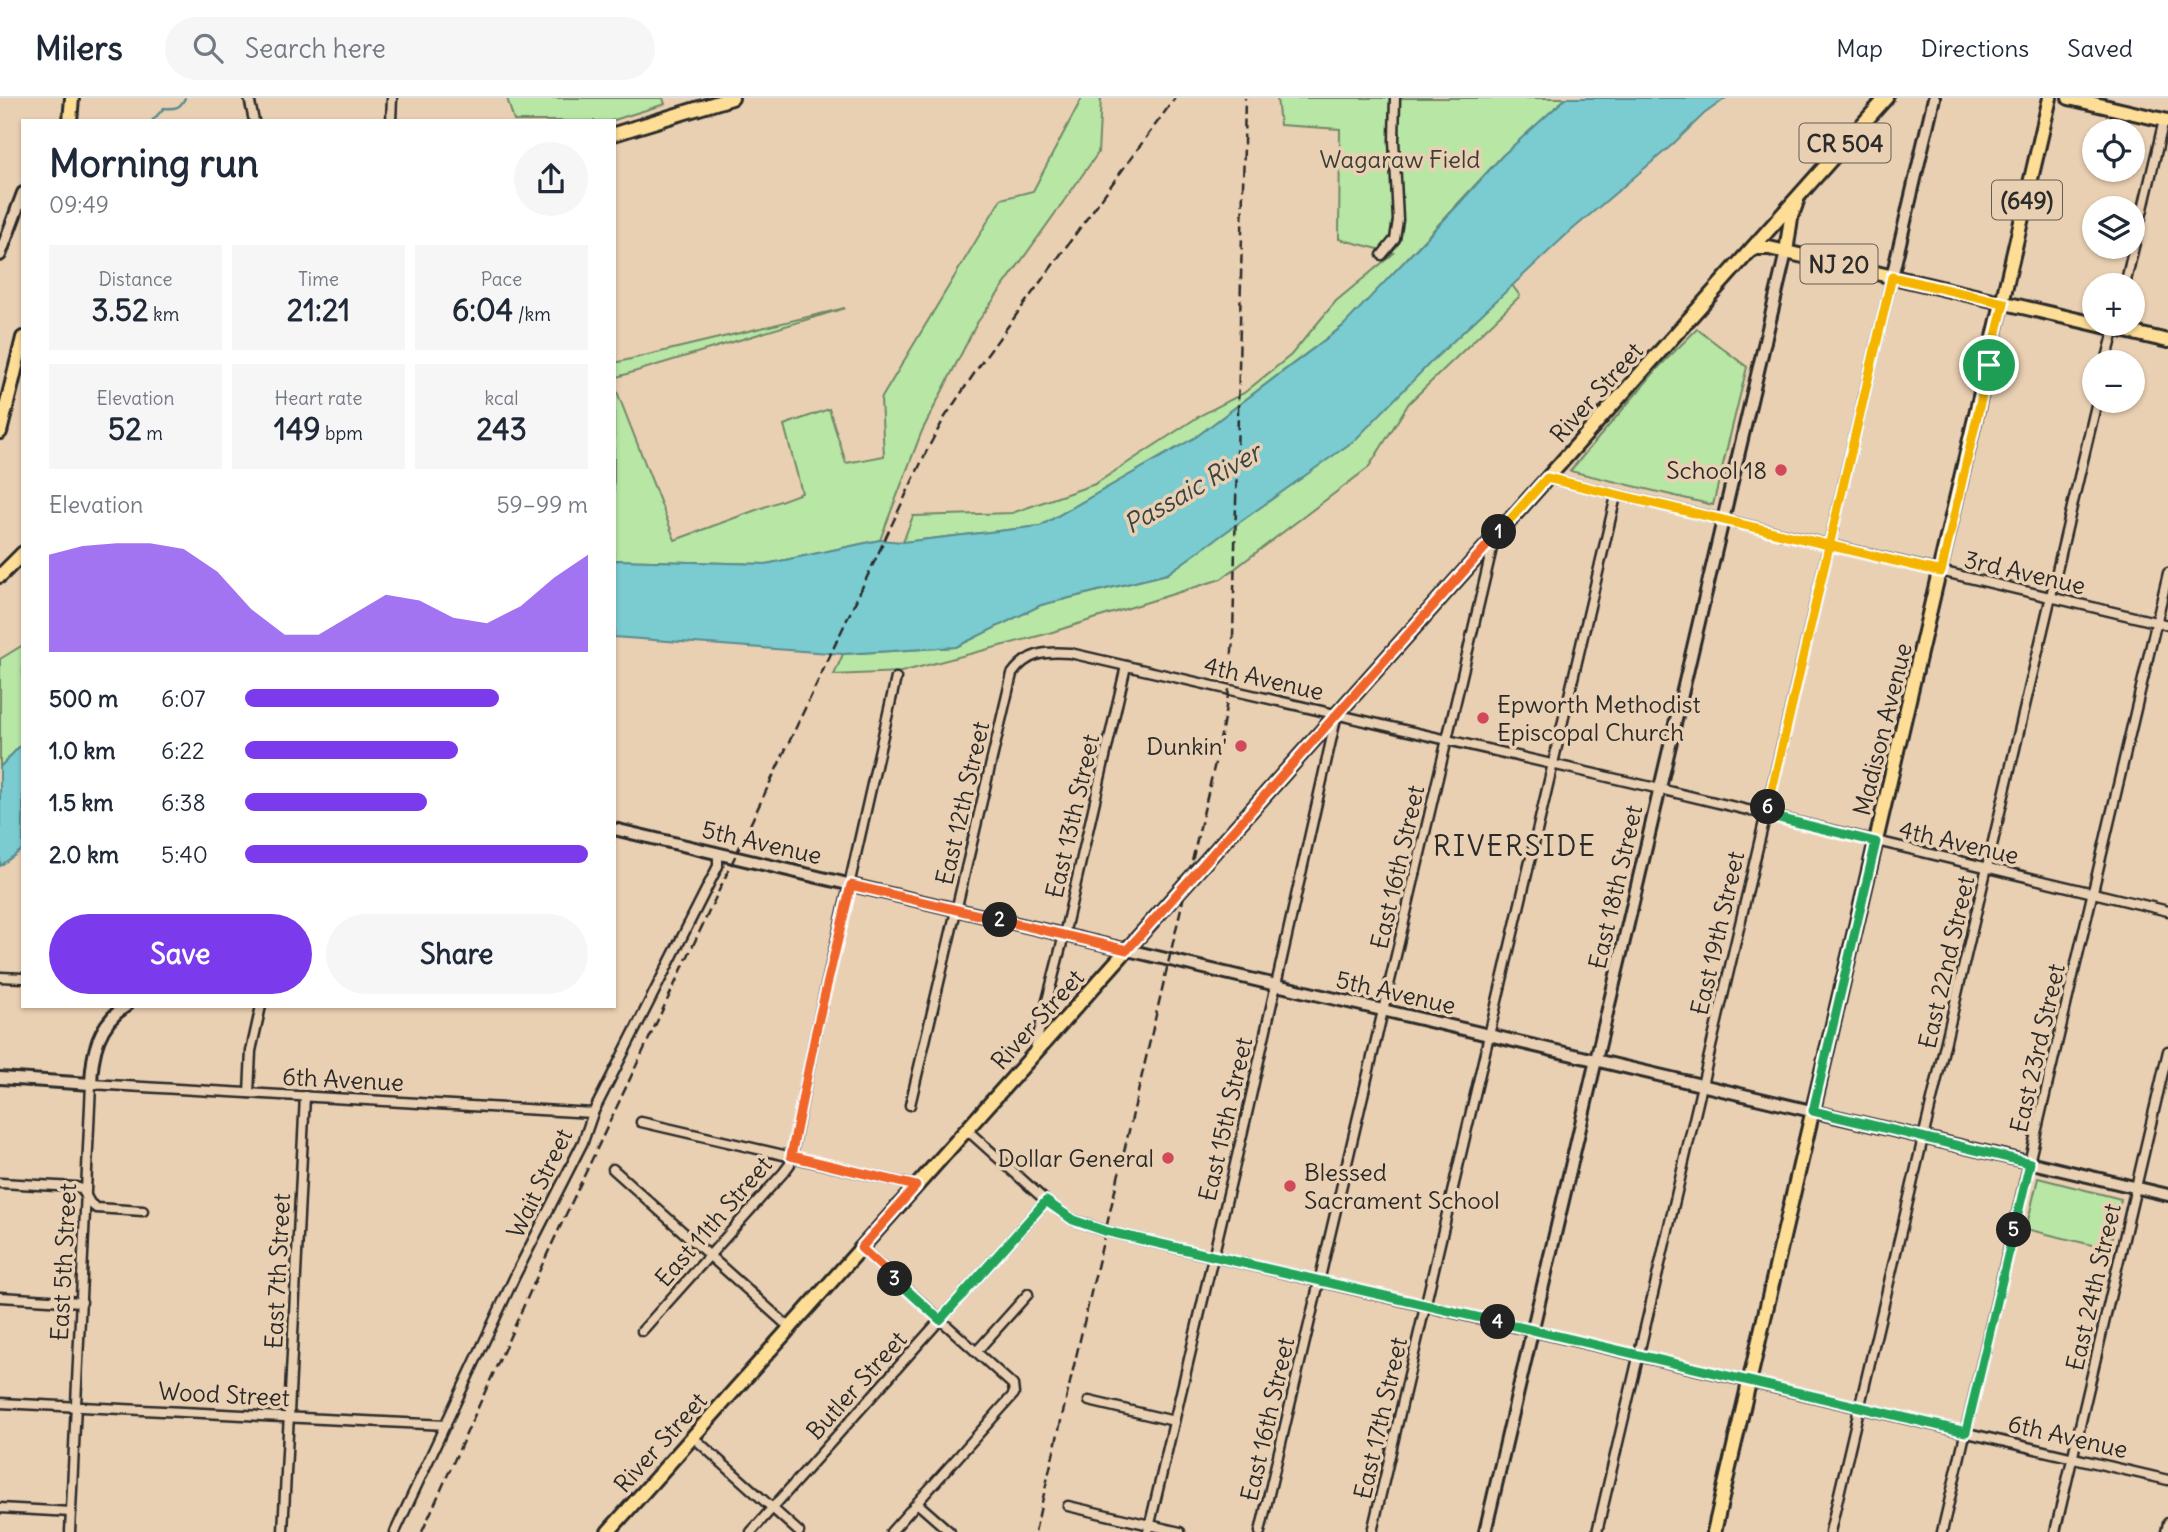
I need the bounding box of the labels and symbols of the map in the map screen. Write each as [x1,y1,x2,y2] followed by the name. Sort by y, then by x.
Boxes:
[1800,124,1890,162] road number: CR 504
[1320,144,1480,174] park label: Wagaraw Field
[1992,180,2062,220] road number: (649)
[1800,244,1878,284] road number: NJ 20
[1959,335,2019,395] pin
[1543,336,1649,448] street label: River Street
[1117,434,1270,541] water label: Passaic River
[1666,455,1767,485] place label: School 18
[1773,462,1789,478] marker: School 18
[1482,514,1516,550] pin: 1
[1961,544,2089,600] street label: 3rd Avenue
[1846,640,1918,818] street label: Madison Avenue
[1201,650,1327,706] street label: 4th Avenue
[1497,689,1701,747] place label: Epworth Methodist Episcopal Church
[1475,710,1491,726] marker: Epworth Methodist Episcopal Church
[929,718,995,888] street label: East 12th Street
[1039,731,1105,901] street label: East 13th Street
[1146,731,1227,761] place label: Dunkin'
[1233,738,1249,754] marker: Dunkin'
[1364,782,1430,952] street label: East 16th Street
[1750,790,1786,824] pin: 6
[1582,802,1648,972] street label: East 18th Street
[699,814,825,870] street label: 5th Avenue
[1896,814,2022,870] street label: 4th Avenue
[1433,828,1597,864] district label: RIVERSIDE
[1684,848,1750,1018] street label: East 19th Street
[1912,873,1980,1051] street label: East 22nd Street
[982,902,1018,938] pin: 2
[2003,961,2071,1135] street label: East 23rd Street
[984,963,1090,1075] street label: River Street
[1333,964,1459,1020] street label: 5th Avenue
[1192,1034,1258,1204] street label: East 15th Street
[281,1061,405,1097] street label: 6th Avenue
[500,1123,578,1243] street label: Wait Street
[998,1143,1154,1173] place label: Dollar General
[648,1150,778,1292] street label: East 11th Street
[1160,1150,1176,1166] marker: Dollar General
[1304,1157,1500,1215] place label: Blessed Sacrament School
[1282,1178,1298,1194] marker: Blessed Sacrament School
[44,1182,82,1342] street label: East 5th Street
[258,1193,296,1349] street label: East 7th Street
[2059,1201,2127,1373] street label: East 24th Street
[1996,1212,2032,1248] pin: 5
[878,1262,912,1296] pin: 3
[1480,1304,1516,1340] pin: 4
[799,1325,913,1445] street label: Butler Street
[1234,1334,1300,1504] street label: East 16th Street
[1347,1334,1413,1502] street label: East 17th Street
[157,1376,291,1412] street label: Wood Street
[607,1386,713,1498] street label: River Street
[2005,1408,2131,1464] street label: 6th Avenue

